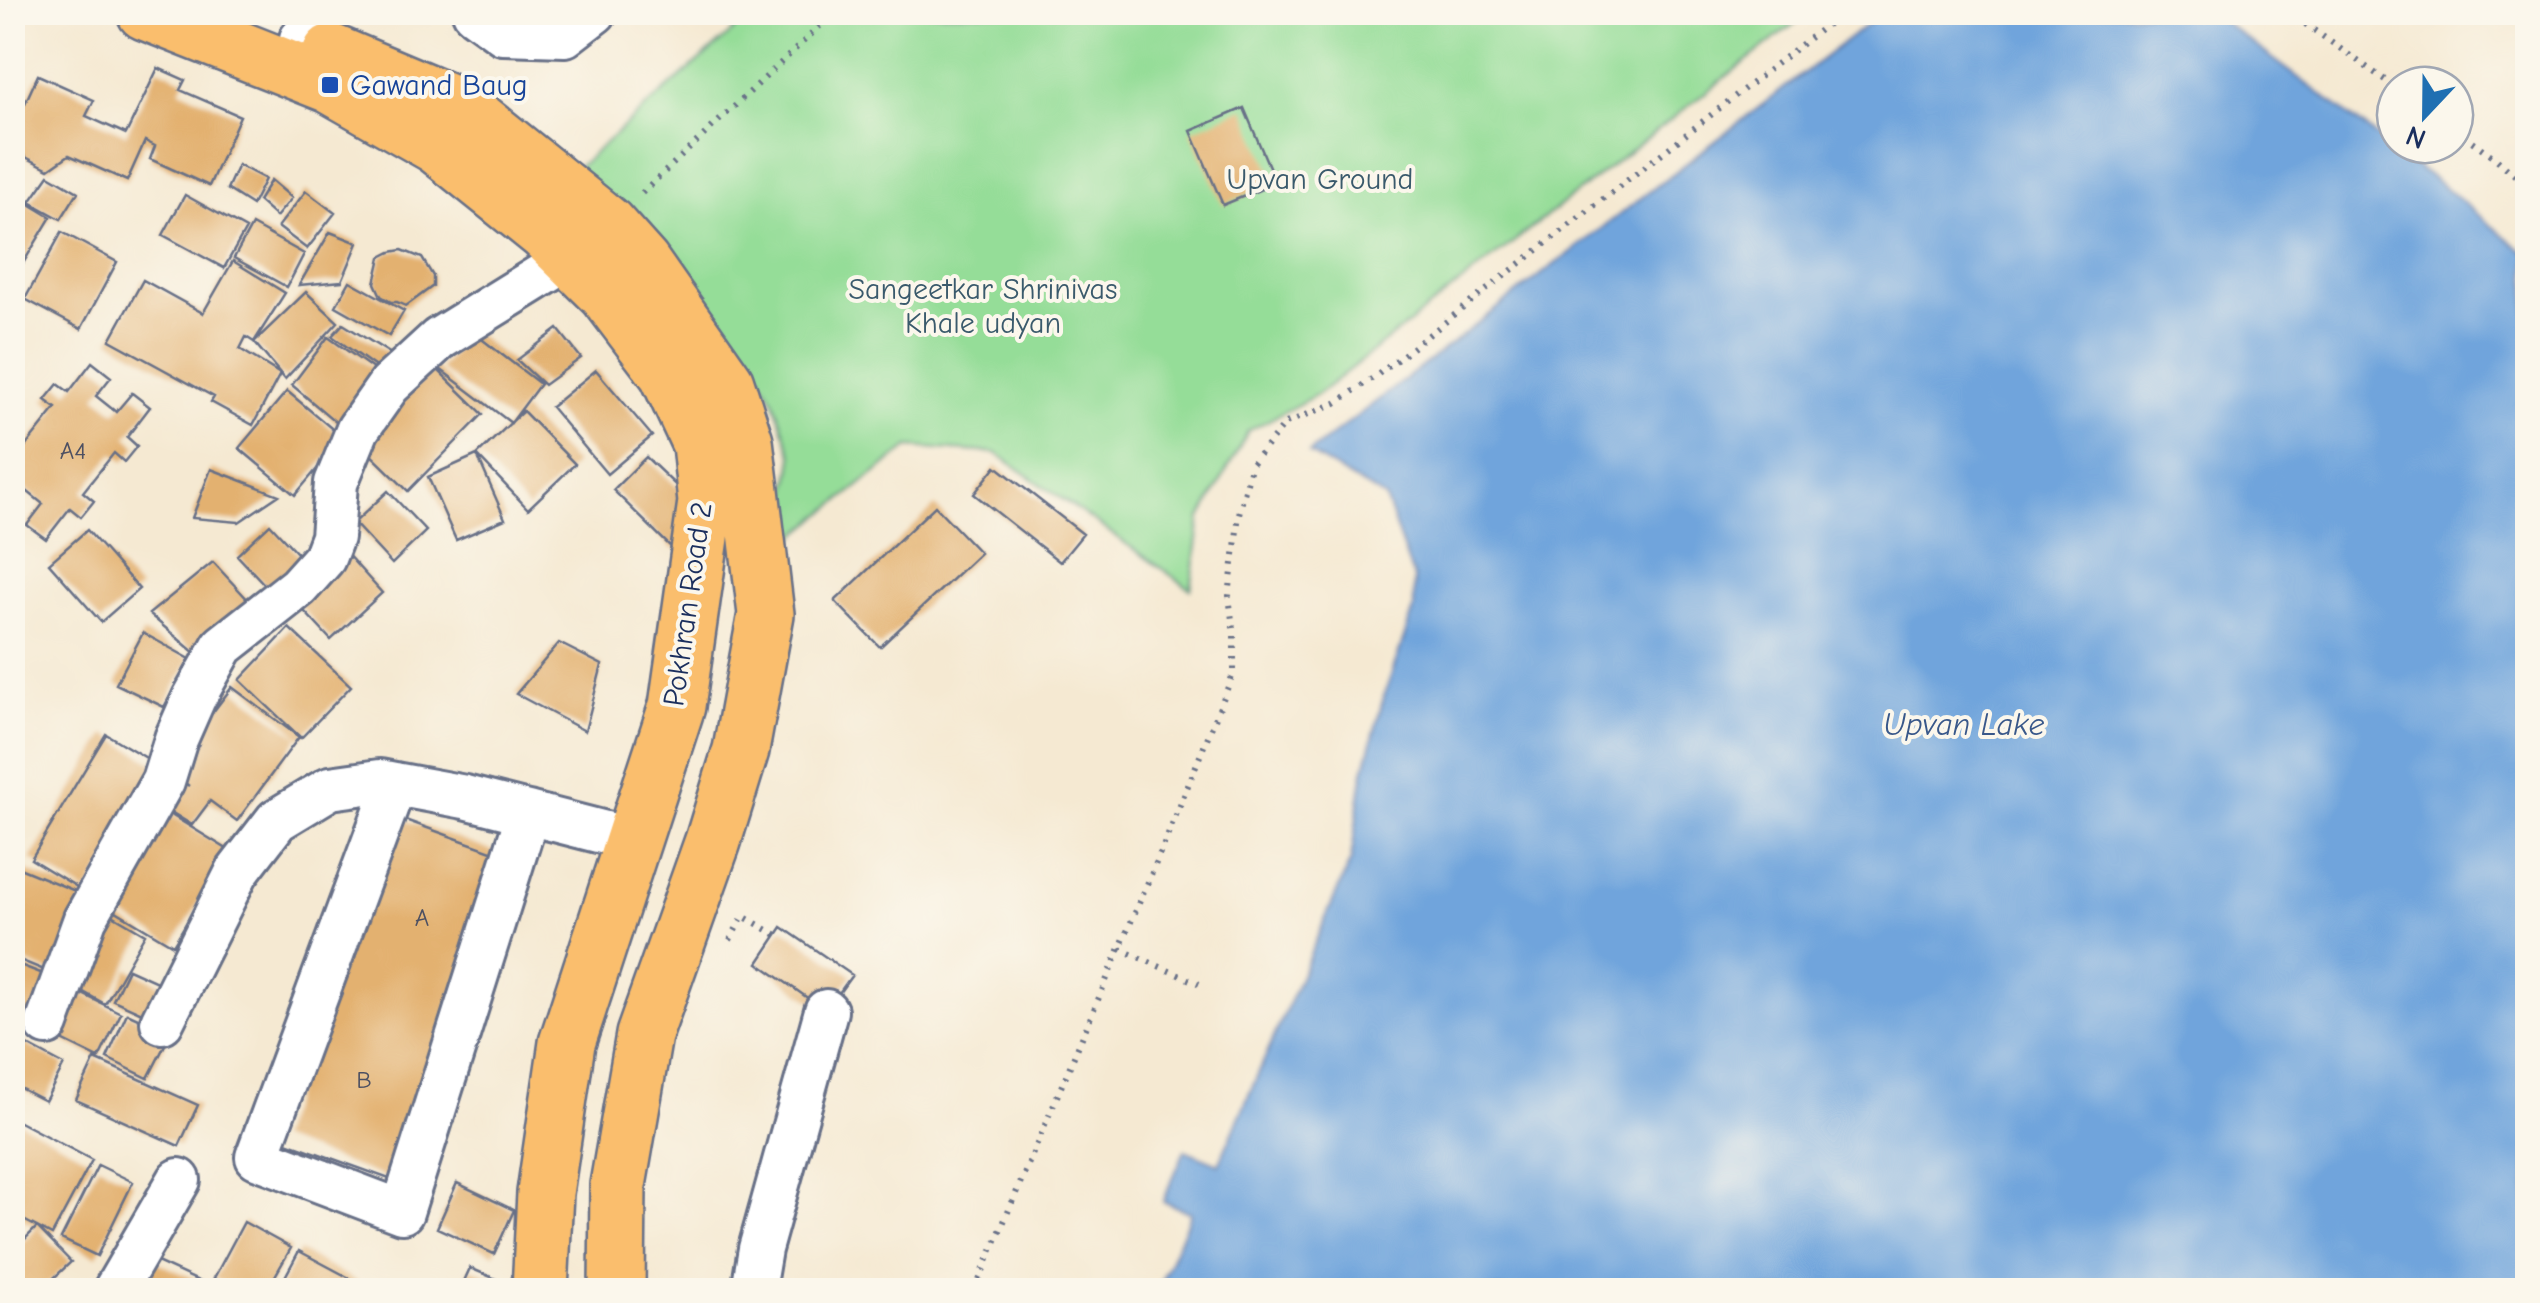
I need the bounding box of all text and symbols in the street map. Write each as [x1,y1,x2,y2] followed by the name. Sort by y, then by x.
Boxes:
[2375,65,2475,165] north arrow
[350,68,528,103] place label: Gawand Baug
[319,74,341,96] marker: Gawand Baug
[2402,119,2430,156] text: N
[1227,162,1413,197] park label: Upvan Ground
[848,272,1118,341] park label: Sangeetkar Shrinivas Khale udyan
[60,436,86,465] house number: A4
[656,500,720,708] street label: Pokhran Road 2
[1883,706,2045,743] water label: Upvan Lake
[415,903,429,932] house number: A
[356,1065,372,1094] house number: B

